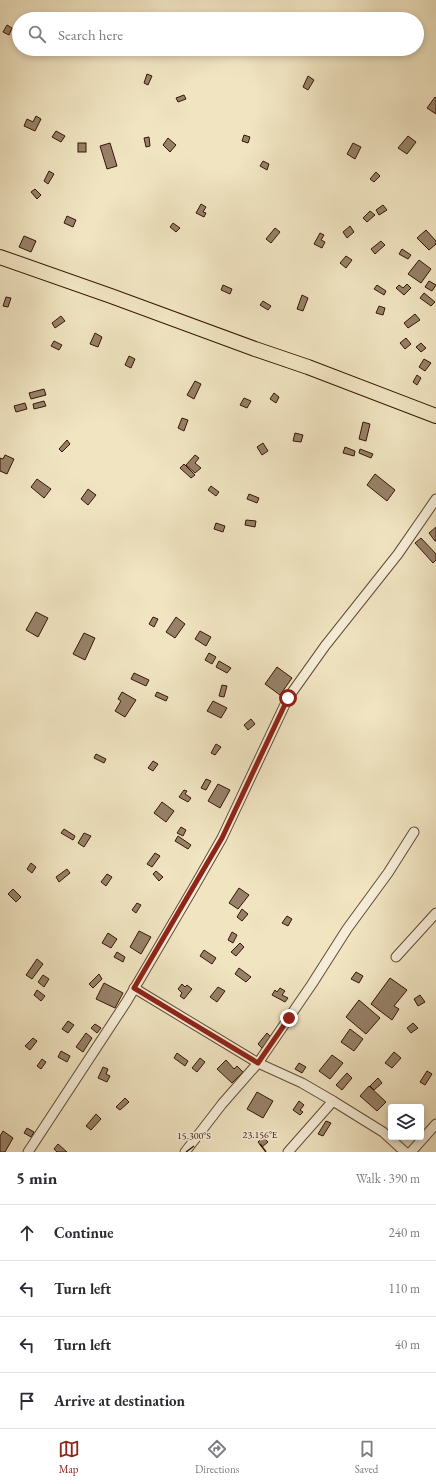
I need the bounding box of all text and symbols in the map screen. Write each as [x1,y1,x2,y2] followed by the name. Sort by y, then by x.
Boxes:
[12,12,424,56] search box
[26,23,48,45] icon: search
[58,25,123,44] text: Search here
[279,689,297,707] route start
[280,1009,298,1027] route end
[388,1104,424,1140] map controls
[388,1104,424,1140] button: layers
[243,1128,278,1141] text: 23.156°E
[177,1129,211,1142] text: 15.300°S
[16,1167,57,1189] text: 5 min
[356,1170,420,1187] text: Walk · 390 m
[16,1222,38,1244] icon: ahead
[54,1223,114,1242] text: Continue
[389,1224,420,1241] text: 240 m
[16,1278,38,1300] icon: left
[54,1279,111,1298] text: Turn left
[389,1280,420,1297] text: 110 m
[16,1334,38,1356] icon: left
[54,1335,111,1354] text: Turn left
[395,1336,420,1353] text: 40 m
[16,1390,38,1412] icon: arrive
[54,1391,185,1410] text: Arrive at destination
[58,1438,80,1476] tab: Map
[195,1438,239,1476] tab: Directions
[355,1438,378,1476] tab: Saved

